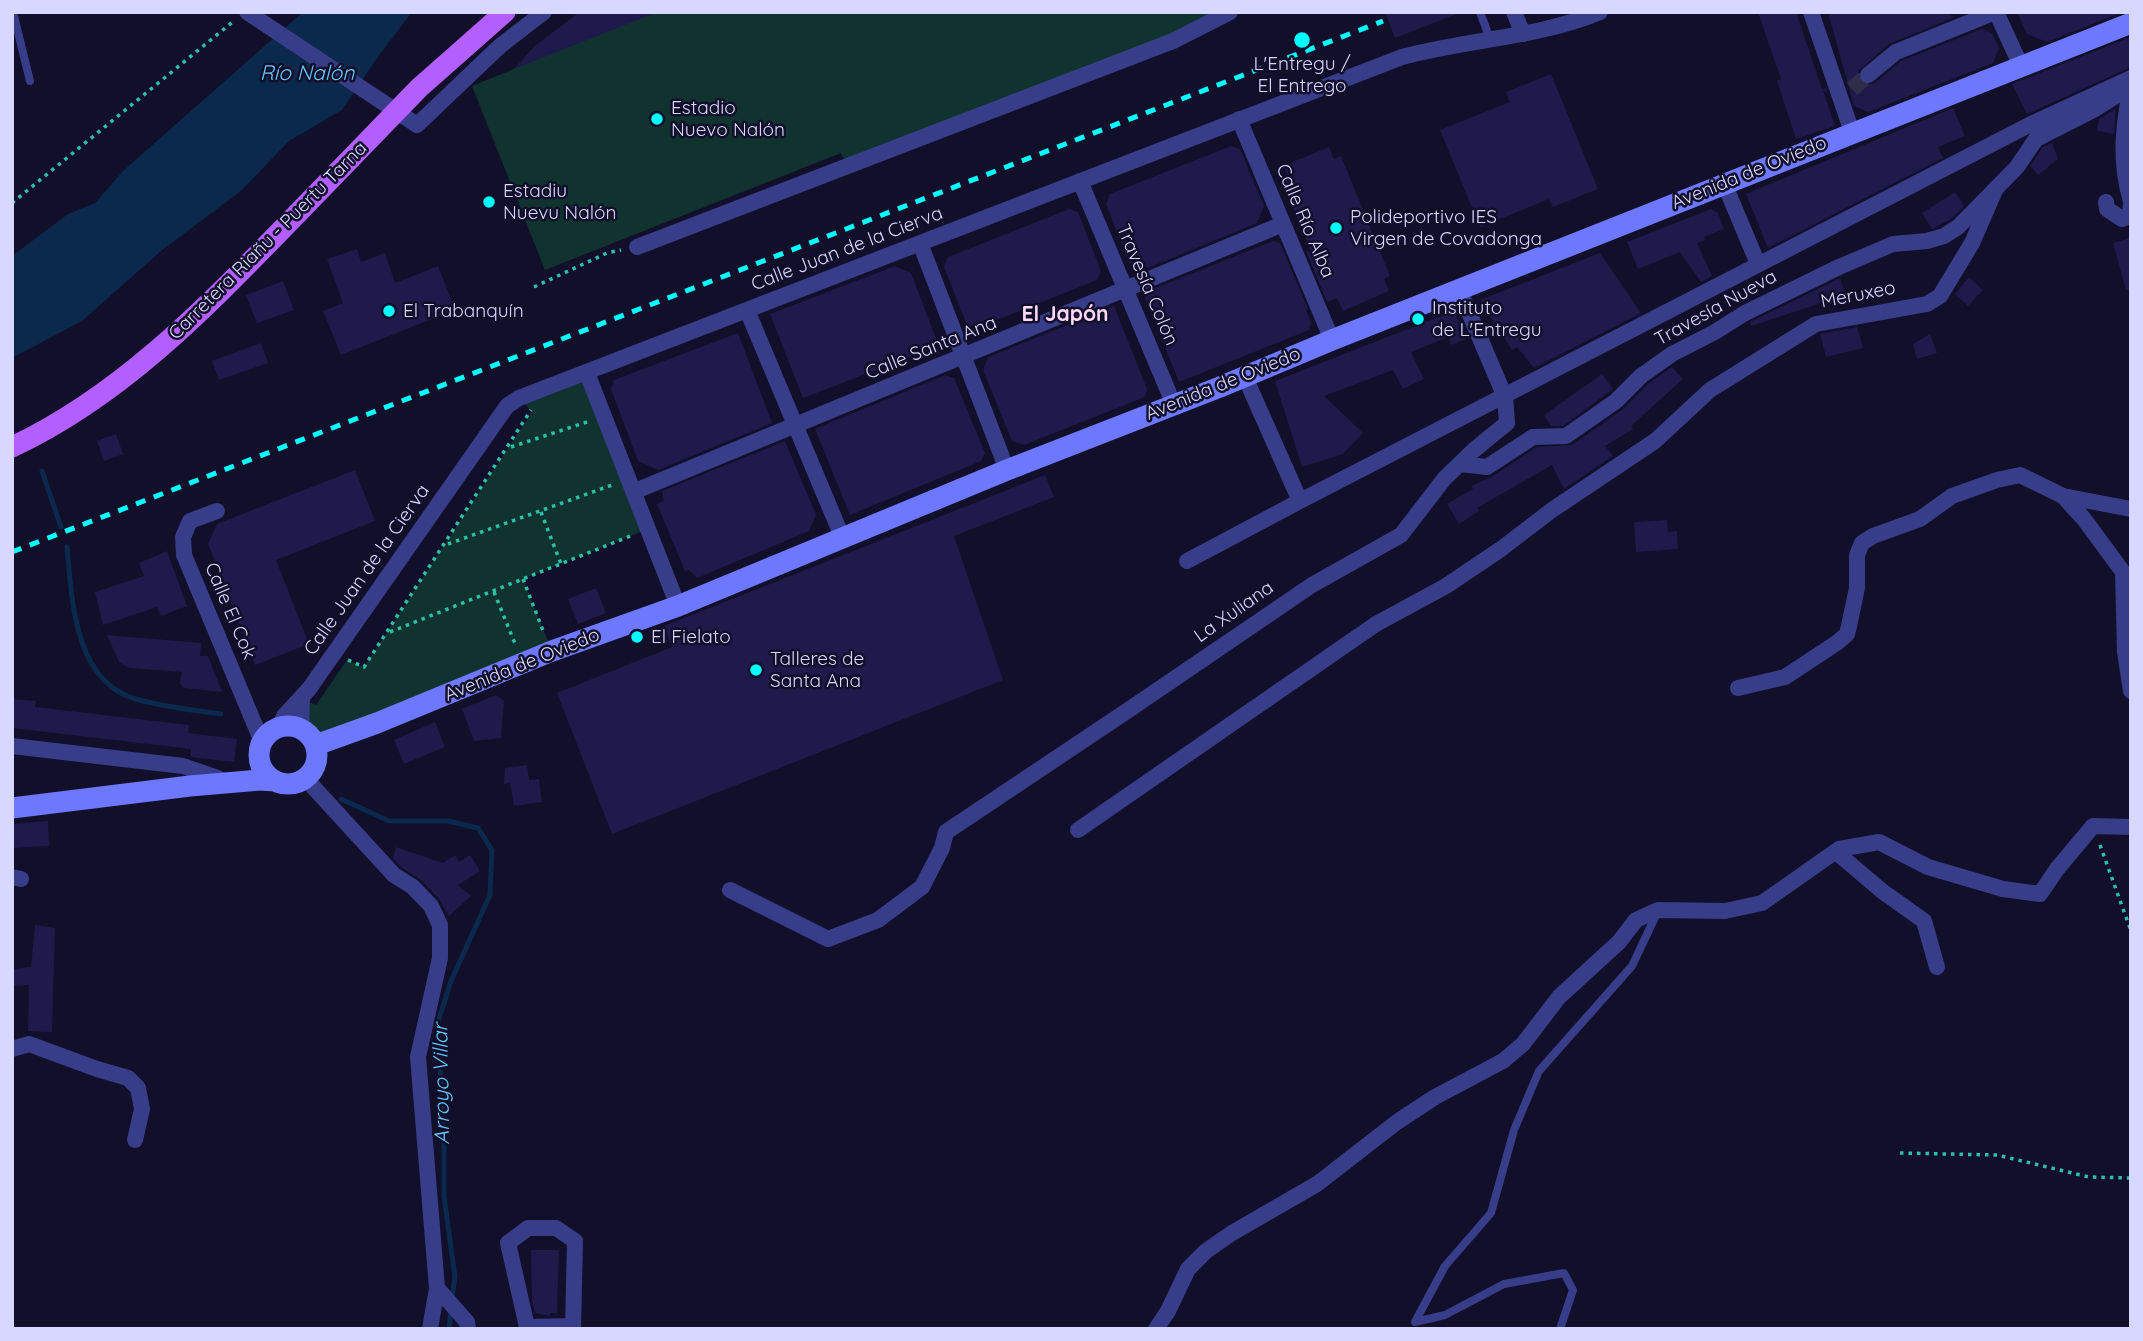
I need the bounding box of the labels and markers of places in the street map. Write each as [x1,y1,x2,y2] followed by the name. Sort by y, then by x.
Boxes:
[1292,30,1312,50] marker: L'Entregu / El Entrego
[1253,53,1351,97] place label: L'Entregu / El Entrego
[671,97,785,141] place label: Estadio Nuevo Nalón
[649,111,665,127] marker: Estadio Nuevo Nalón
[503,180,617,224] place label: Estadiu Nuevu Nalón
[481,194,497,210] marker: Estadiu Nuevu Nalón
[1350,206,1542,250] place label: Polideportivo IES Virgen de Covadonga
[1328,220,1344,236] marker: Polideportivo IES Virgen de Covadonga
[1432,297,1541,341] place label: Instituto de L'Entregu
[403,300,524,322] place label: El Trabanquín
[381,303,397,319] marker: El Trabanquín
[1410,311,1426,327] marker: Instituto de L'Entregu
[651,626,731,648] place label: El Fielato
[629,629,645,645] marker: El Fielato
[770,648,864,692] place label: Talleres de Santa Ana
[748,662,764,678] marker: Talleres de Santa Ana

